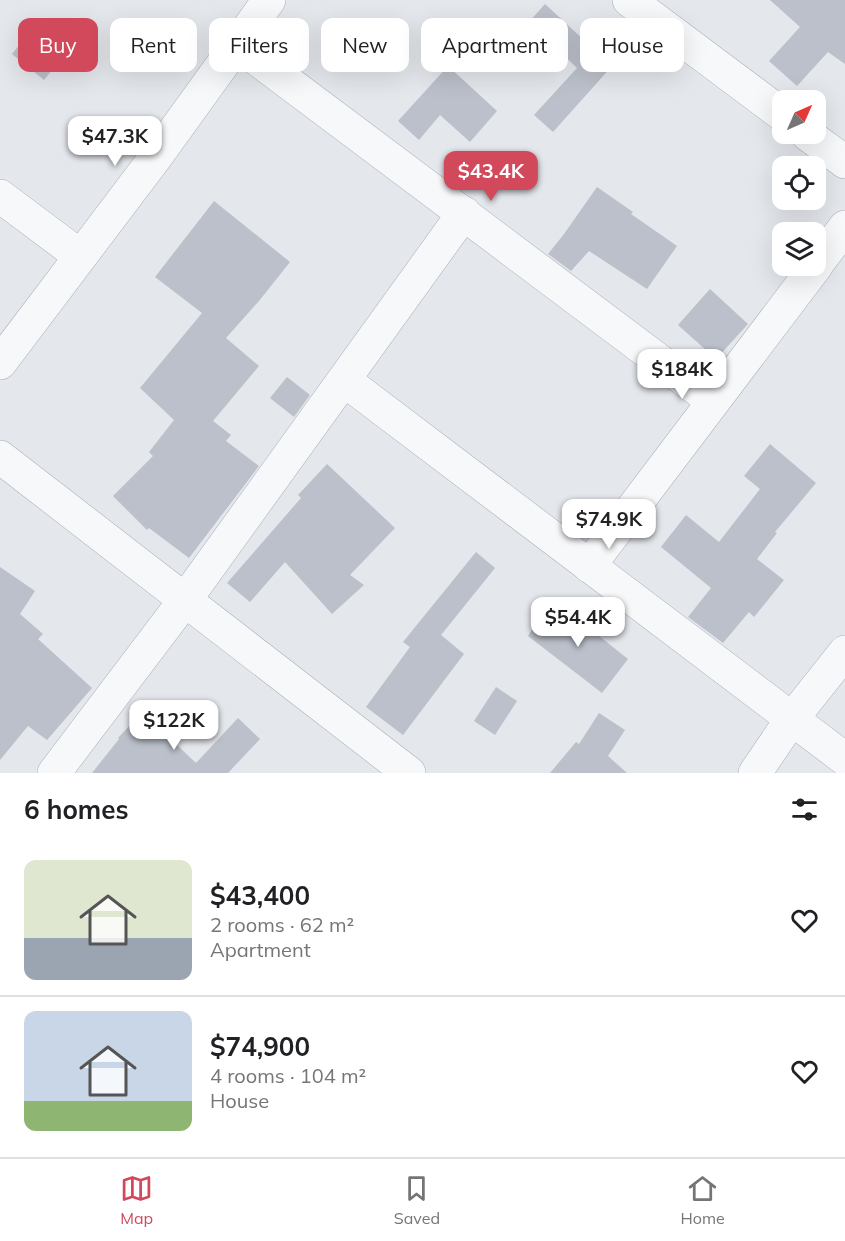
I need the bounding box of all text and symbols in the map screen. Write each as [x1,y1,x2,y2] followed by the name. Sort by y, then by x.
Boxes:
[18,18,98,72] chip: Buy
[110,18,197,72] chip: Rent
[209,18,309,72] chip: Filters
[321,18,409,72] chip: New
[421,18,568,72] chip: Apartment
[580,18,684,72] chip: House
[772,90,826,144] north arrow
[772,90,826,276] map controls
[66,116,164,167] pin: $47.3K
[82,123,148,148] text: $47.3K
[442,151,540,202] pin: $43.4K
[772,156,826,210] button: locate
[458,158,524,183] text: $43.4K
[772,222,826,276] button: layers
[640,349,724,400] pin: $184K
[651,356,713,381] text: $184K
[560,499,658,550] pin: $74.9K
[576,506,642,531] text: $74.9K
[529,597,627,648] pin: $54.4K
[545,604,611,629] text: $54.4K
[132,700,216,751] pin: $122K
[143,707,205,732] text: $122K
[24,793,128,826] text: 6 homes
[788,793,821,826] icon: filters
[210,879,310,912] text: $43,400
[72,884,144,956] icon: home
[788,904,821,937] icon: heart
[210,912,354,937] text: 2 rooms · 62 m²
[210,937,311,962] text: Apartment
[210,1030,310,1063] text: $74,900
[72,1035,144,1107] icon: home
[788,1055,821,1088] icon: heart
[210,1063,366,1088] text: 4 rooms · 104 m²
[210,1088,269,1113] text: House
[120,1172,153,1228] tab: Map
[394,1172,440,1228] tab: Saved
[681,1172,725,1228] tab: Home

